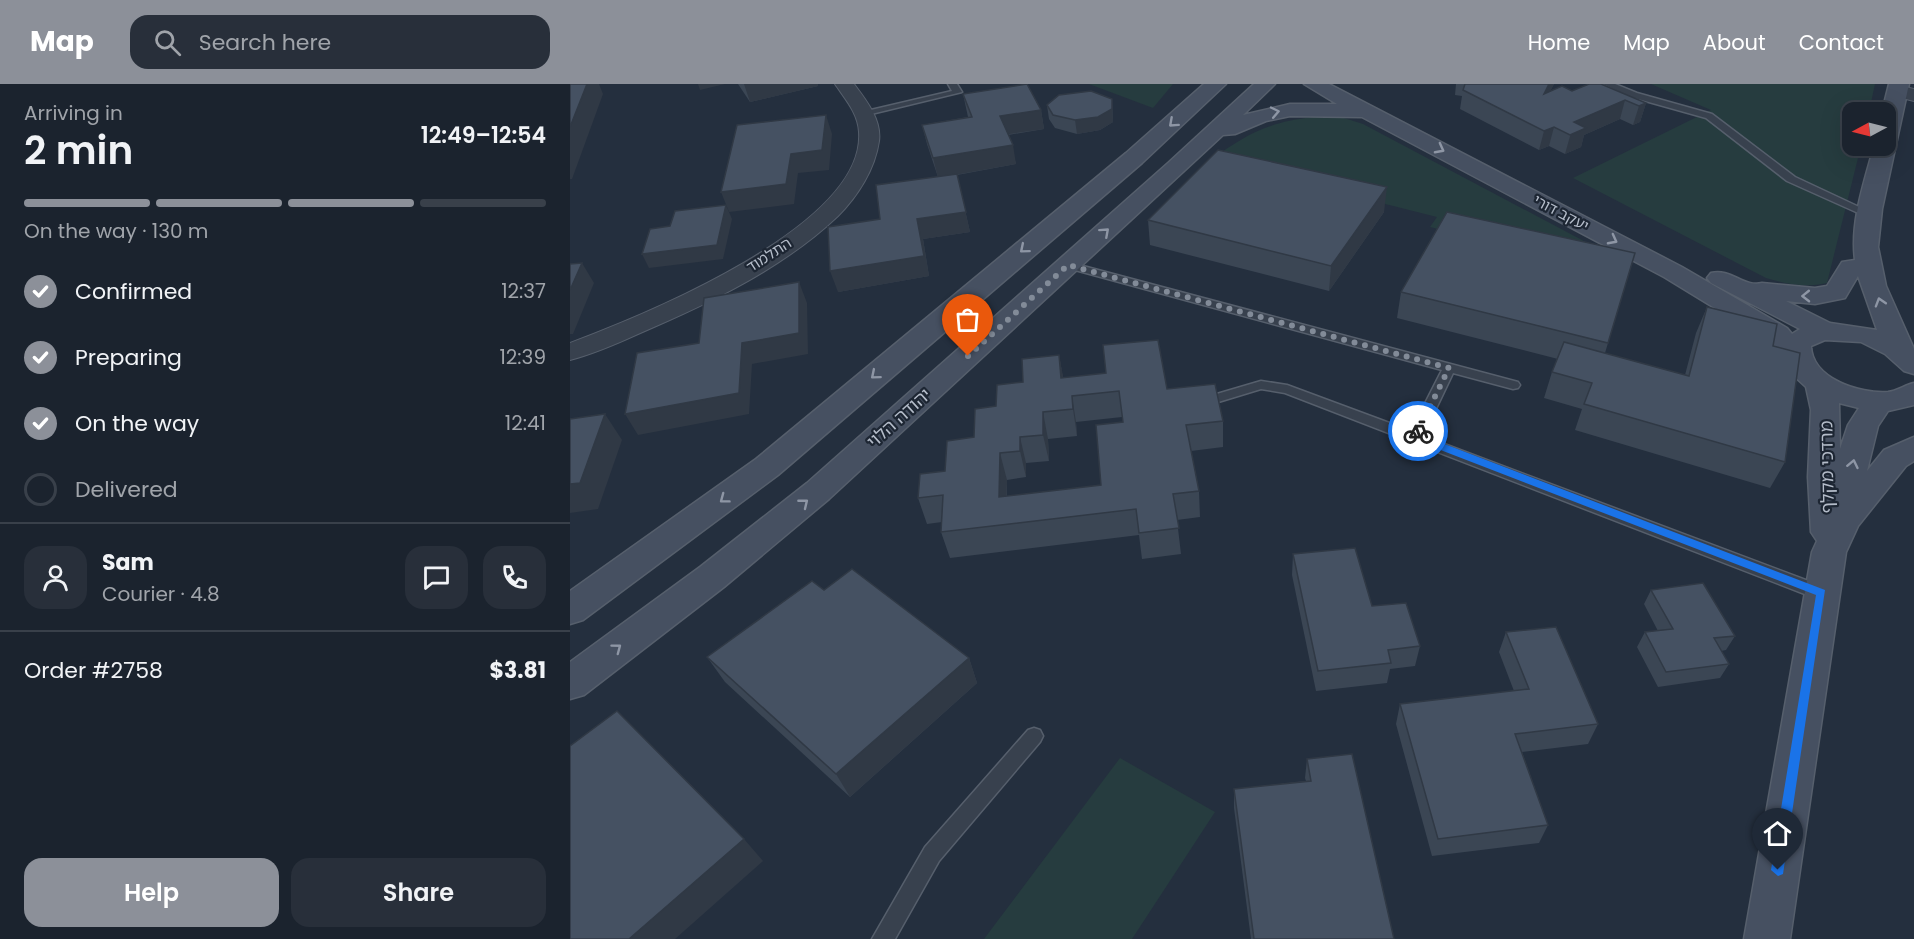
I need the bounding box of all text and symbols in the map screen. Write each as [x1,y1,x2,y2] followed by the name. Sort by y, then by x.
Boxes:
[130,15,550,69] search box
[30,22,94,61] text: Map
[151,26,184,59] icon: search
[199,27,331,58] text: Search here
[1528,28,1590,57] text: Home
[1623,28,1670,57] text: Map
[1703,28,1766,57] text: About
[1799,28,1884,57] text: Contact
[24,99,123,127] text: Arriving in
[1842,102,1896,156] north arrow
[1842,102,1896,156] map controls
[1270,106,1280,119] one-way arrow
[1169,116,1180,127] one-way arrow
[421,120,546,151] text: 12:49–12:54
[24,123,133,178] text: 2 min
[1434,142,1445,154] one-way arrow
[1530,189,1593,236] street label: יעקב דורי
[24,217,208,245] text: On the way · 130 m
[1098,228,1109,239] one-way arrow
[742,232,795,277] street label: התלמוד
[1607,233,1618,245] one-way arrow
[1020,242,1031,253] one-way arrow
[24,275,57,308] icon: check
[75,276,192,307] text: Confirmed
[501,277,546,305] text: 12:37
[1802,289,1811,302] one-way arrow
[942,294,993,356] pin
[1875,297,1887,308] one-way arrow
[951,303,984,336] icon: bag
[24,341,57,374] icon: check
[75,342,182,373] text: Preparing
[499,343,546,371] text: 12:39
[871,368,882,379] one-way arrow
[861,382,936,453] street label: יהודה הלוי
[1388,401,1448,461] courier
[24,407,57,440] icon: check
[75,408,199,439] text: On the way
[505,409,546,437] text: 12:41
[1402,415,1435,448] icon: bike
[1813,420,1840,514] street label: מרדכי מקלף
[1845,459,1858,469] one-way arrow
[75,474,178,505] text: Delivered
[720,491,731,502] one-way arrow
[797,499,808,510] one-way arrow
[24,546,87,609] button: person
[405,546,468,609] button: chat
[483,546,546,609] button: phone
[102,547,154,578] text: Sam
[102,580,220,608] text: Courier · 4.8
[610,645,621,656] one-way arrow
[24,655,163,686] text: Order #2758
[489,655,546,686] text: $3.81
[1752,808,1803,870] pin
[1761,817,1794,850] icon: home
[24,858,279,927] button: Help
[291,858,546,927] button: Share

